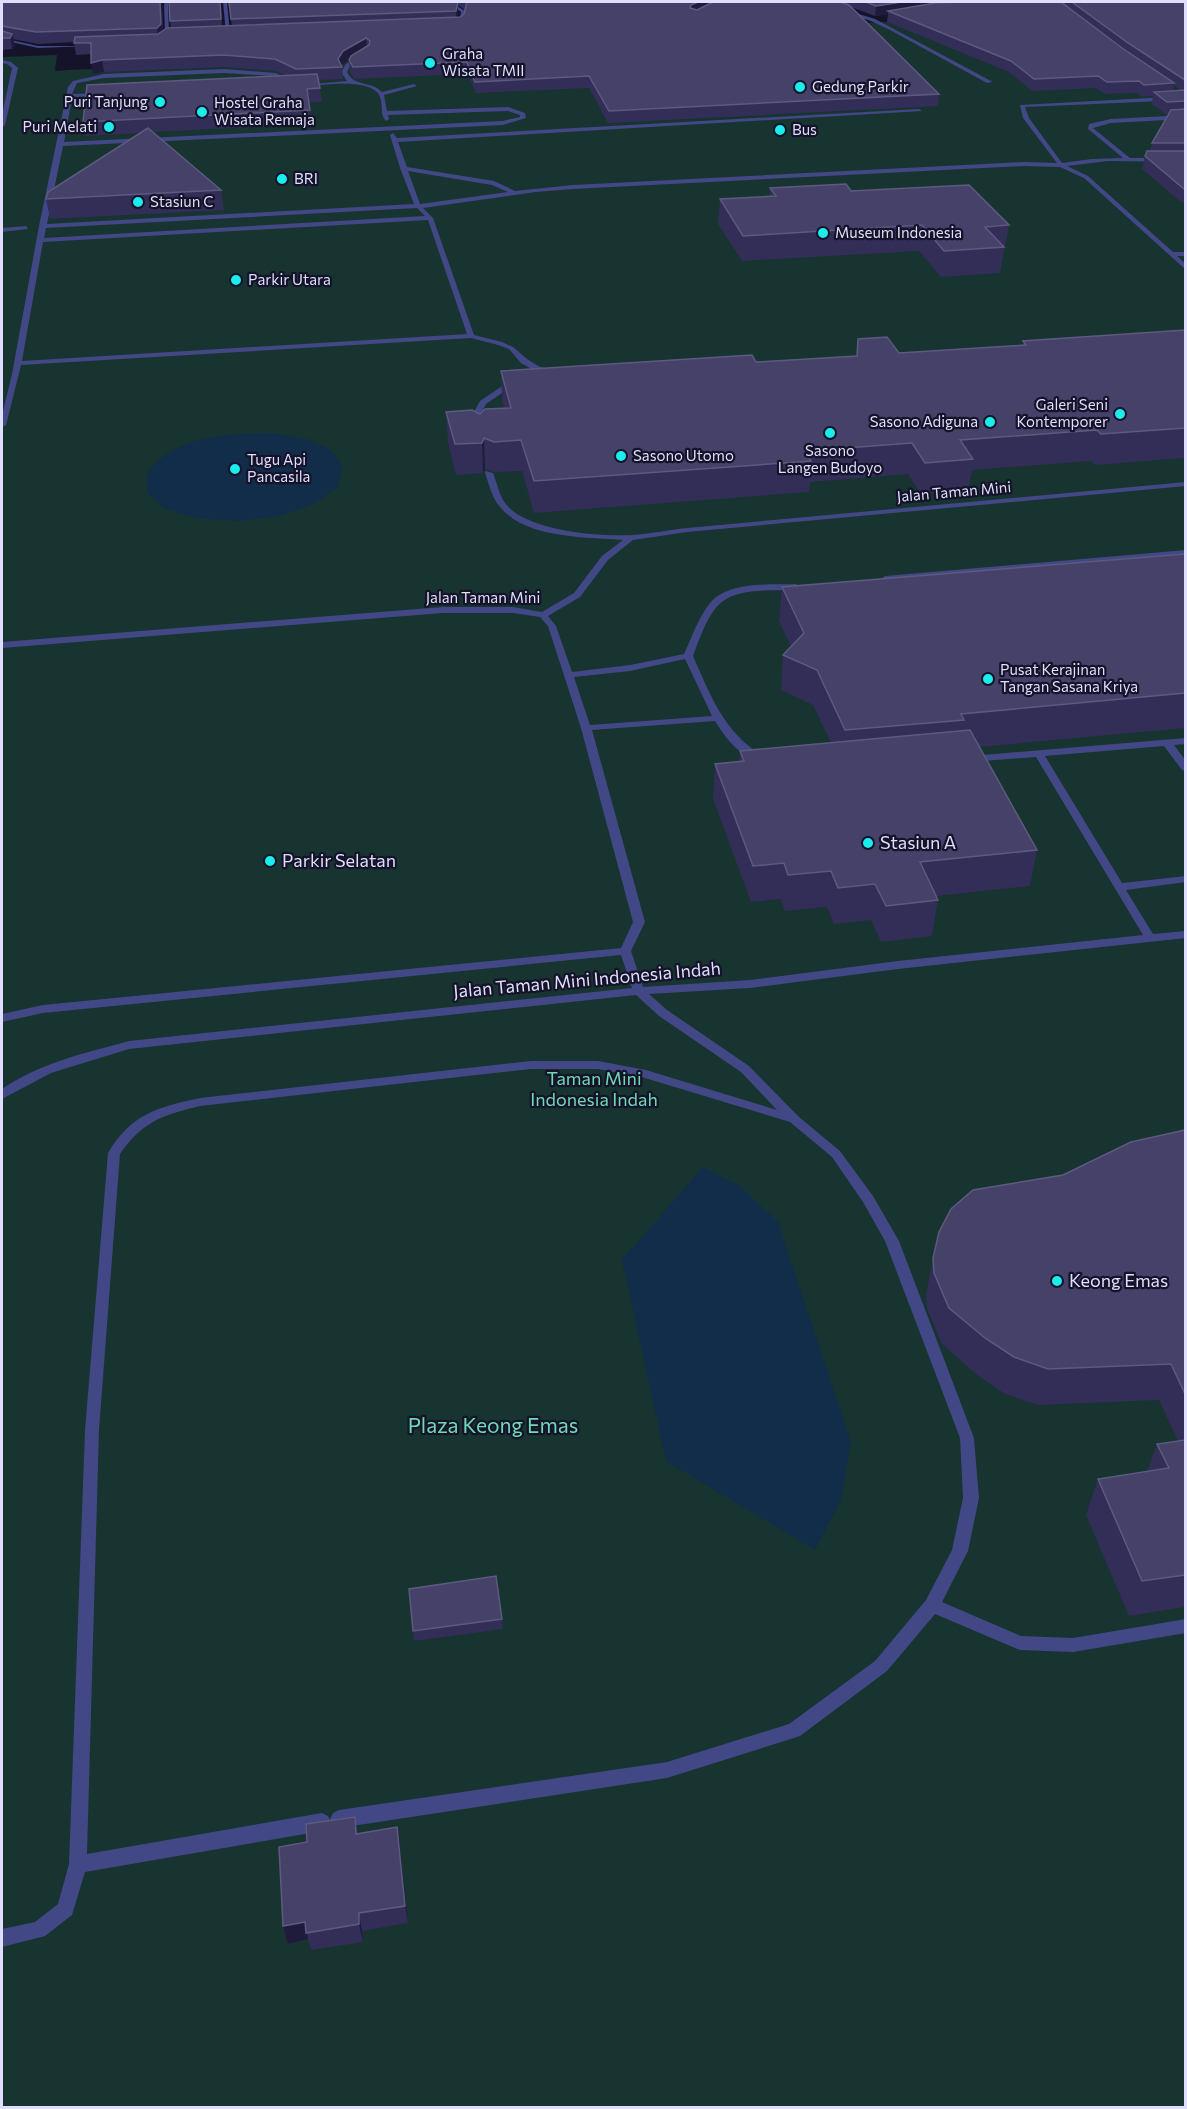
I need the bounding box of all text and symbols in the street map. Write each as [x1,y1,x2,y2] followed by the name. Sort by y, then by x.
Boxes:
[442,44,525,79] place label: Graha Wisata TMII
[423,56,437,70] marker: Graha Wisata TMII
[812,77,909,95] place label: Gedung Parkir
[793,80,807,94] marker: Gedung Parkir
[64,92,148,110] place label: Puri Tanjung
[214,93,315,128] place label: Hostel Graha Wisata Remaja
[153,95,167,109] marker: Puri Tanjung
[195,105,209,119] marker: Hostel Graha Wisata Remaja
[23,117,97,135] place label: Puri Melati
[102,120,116,134] marker: Puri Melati
[792,120,817,138] place label: Bus
[773,123,787,137] marker: Bus
[294,169,318,187] place label: BRI
[275,172,289,186] marker: BRI
[150,192,213,210] place label: Stasiun C
[131,195,145,209] marker: Stasiun C
[835,223,962,241] place label: Museum Indonesia
[816,226,830,240] marker: Museum Indonesia
[248,270,331,288] place label: Parkir Utara
[229,273,243,287] marker: Parkir Utara
[1016,395,1108,430] place label: Galeri Seni Kontemporer
[1113,407,1127,421] marker: Galeri Seni Kontemporer
[870,412,978,430] place label: Sasono Adiguna
[983,415,997,429] marker: Sasono Adiguna
[823,426,837,440] marker: Sasono Langen Budoyo
[778,441,882,476] place label: Sasono Langen Budoyo
[633,446,734,464] place label: Sasono Utomo
[614,449,628,463] marker: Sasono Utomo
[247,450,310,485] place label: Tugu Api Pancasila
[228,462,242,476] marker: Tugu Api Pancasila
[896,477,1012,505] street label: Jalan Taman Mini
[426,588,540,606] street label: Jalan Taman Mini
[1000,660,1138,695] place label: Pusat Kerajinan Tangan Sasana Kriya
[981,672,995,686] marker: Pusat Kerajinan Tangan Sasana Kriya
[880,831,956,853] place label: Stasiun A
[861,836,875,850] marker: Stasiun A
[282,849,396,871] place label: Parkir Selatan
[263,854,277,868] marker: Parkir Selatan
[452,956,722,1002] street label: Jalan Taman Mini Indonesia Indah
[530,1067,658,1110] park label: Taman Mini Indonesia Indah
[1069,1269,1168,1291] place label: Keong Emas
[1050,1274,1064,1288] marker: Keong Emas
[408,1412,578,1437] park label: Plaza Keong Emas

